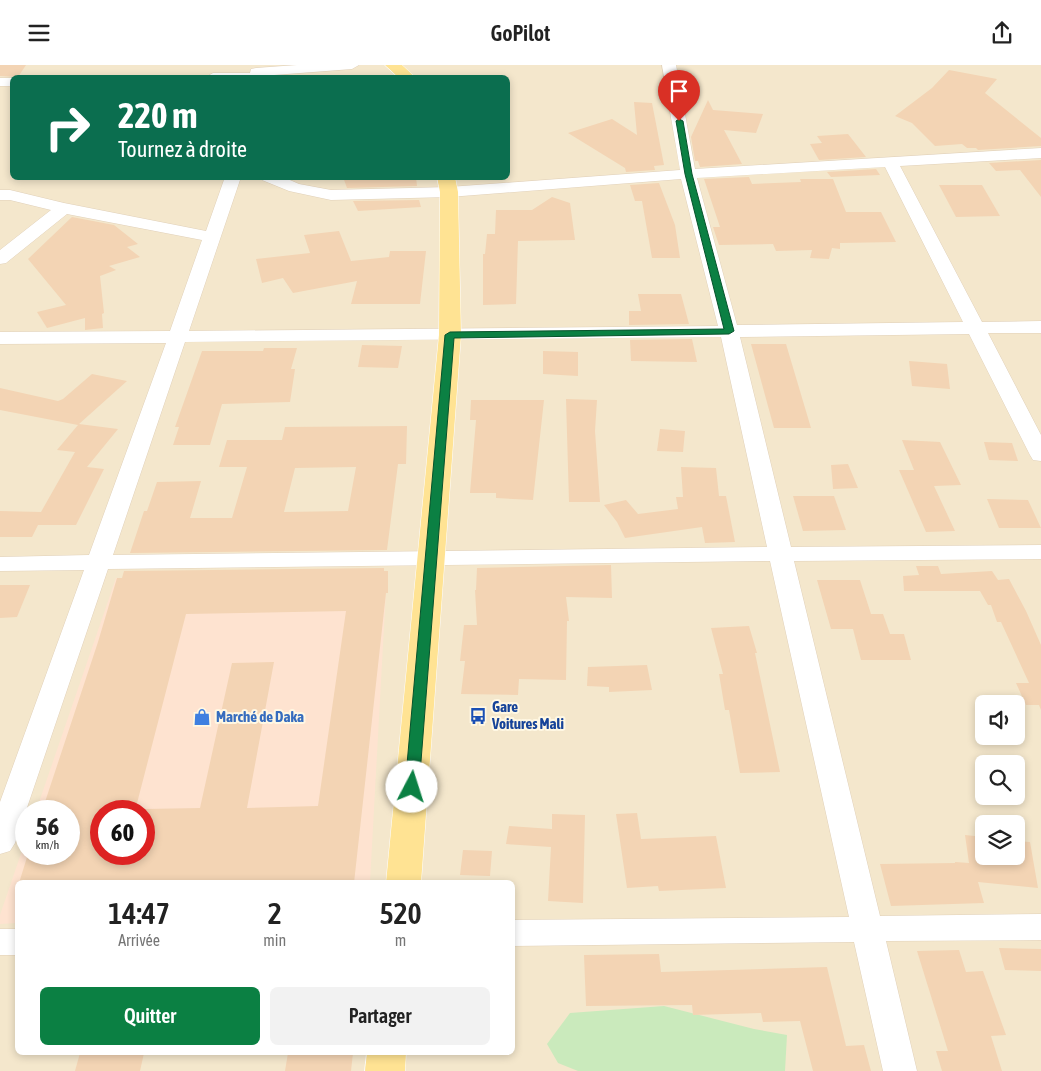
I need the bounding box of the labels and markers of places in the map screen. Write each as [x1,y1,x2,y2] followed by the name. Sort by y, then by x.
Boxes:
[658,70,700,121] pin
[491,698,564,732] place label: Gare Voitures Mali
[468,706,488,726] bus stop icon: Gare Voitures Mali
[192,707,212,727] shop icon: Marché de Daka
[216,708,304,725] place label: Marché de Daka

